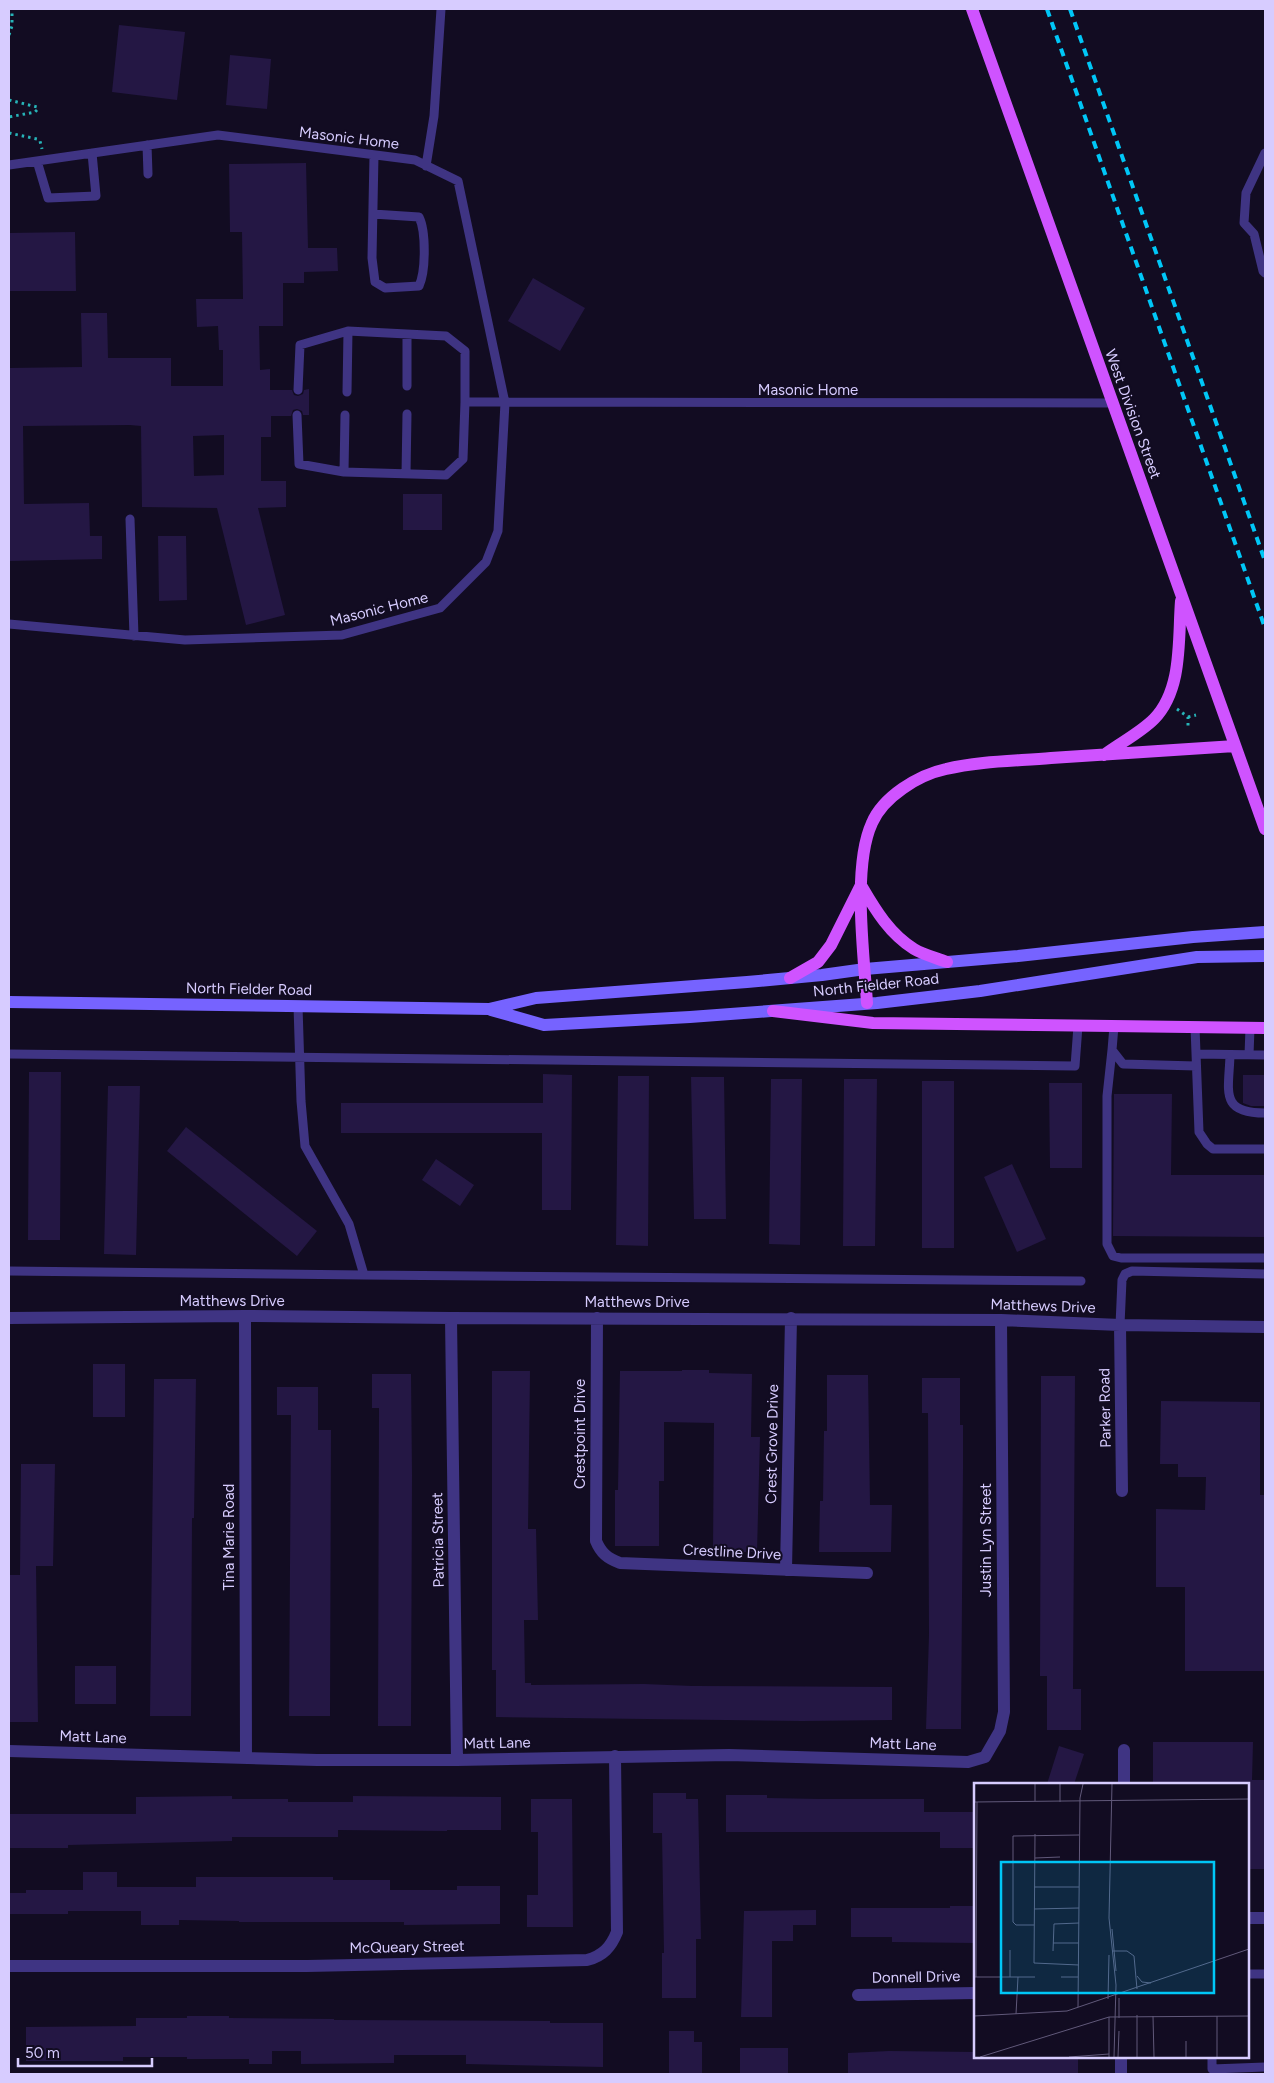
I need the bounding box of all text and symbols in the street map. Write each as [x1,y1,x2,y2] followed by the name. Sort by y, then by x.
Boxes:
[298,123,400,153] street label: Masonic Home
[1101,347,1165,482] street label: West Division Street
[758,381,858,399] street label: Masonic Home
[328,588,430,630] street label: Masonic Home
[812,969,940,1001] street label: North Fielder Road
[186,979,312,999] street label: North Fielder Road
[179,1292,285,1310] street label: Matthews Drive
[584,1293,690,1311] street label: Matthews Drive
[990,1295,1096,1317] street label: Matthews Drive
[1095,1368,1115,1448] street label: Parker Road
[571,1379,589,1489] street label: Crestpoint Drive
[762,1384,782,1504] street label: Crest Grove Drive
[977,1483,995,1597] street label: Justin Lyn Street
[220,1484,238,1590] street label: Tina Marie Road
[428,1492,448,1588] street label: Patricia Street
[682,1540,782,1564] street label: Crestline Drive
[59,1727,127,1747] street label: Matt Lane
[463,1733,531,1753] street label: Matt Lane
[869,1734,937,1754] street label: Matt Lane
[974,1783,1249,2058] inset map
[349,1937,465,1957] street label: McQueary Street
[871,1967,961,1987] street label: Donnell Drive
[18,2036,151,2068] scale bar
[25,2044,60,2062] text: 50 m

